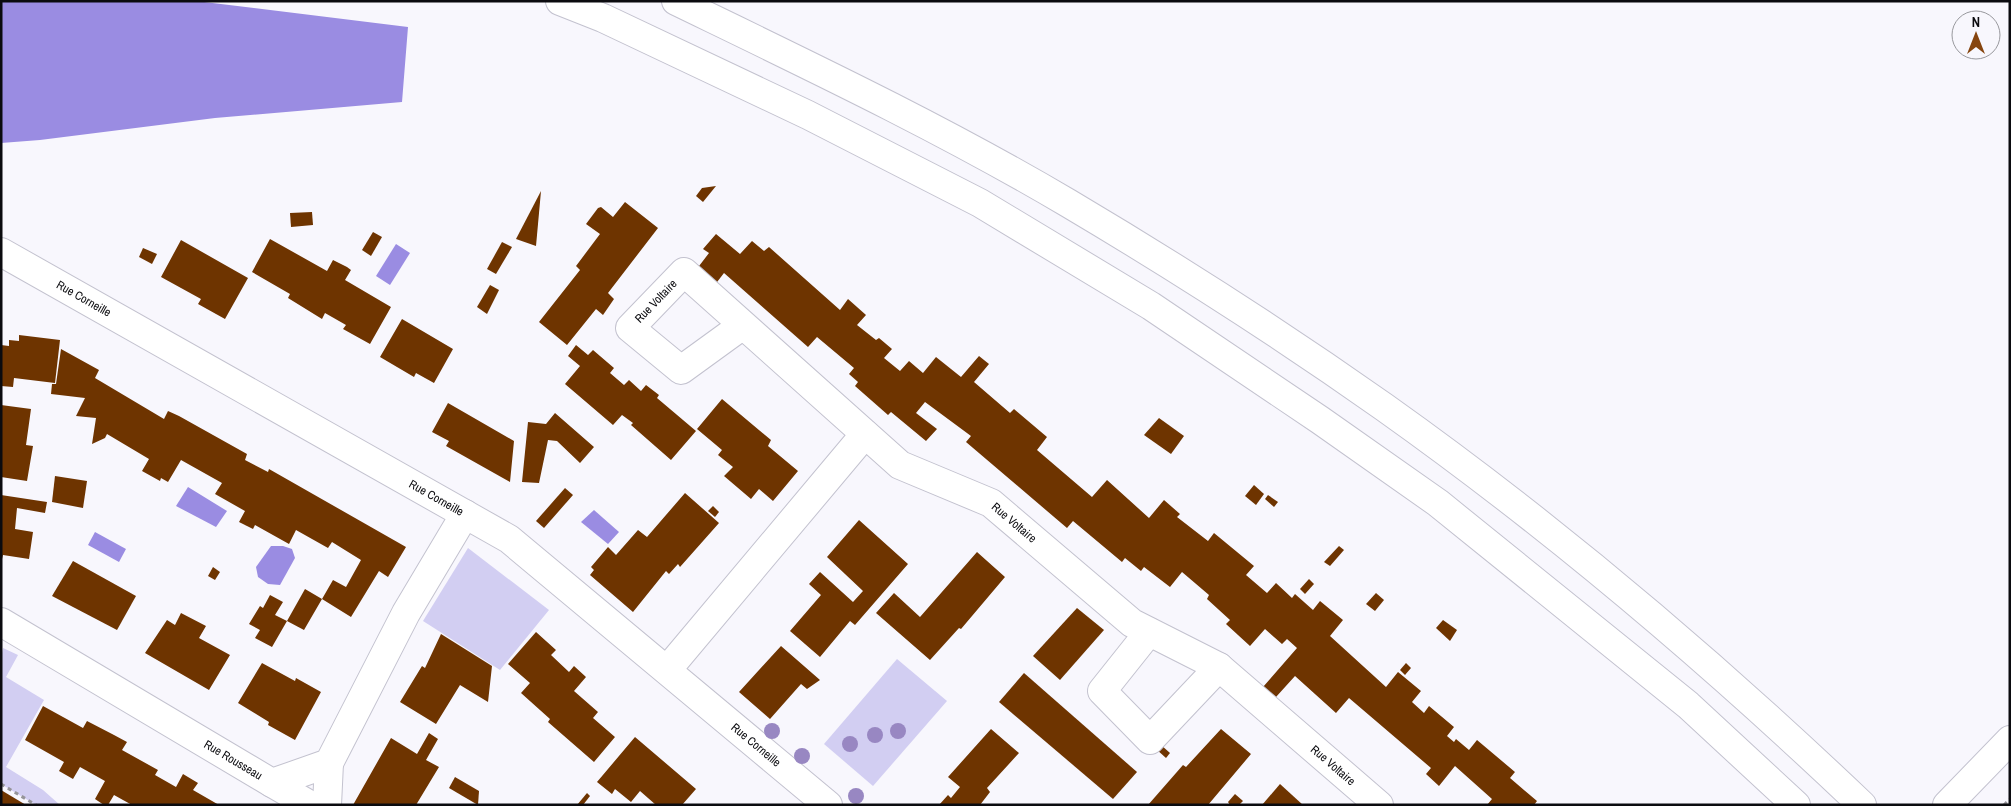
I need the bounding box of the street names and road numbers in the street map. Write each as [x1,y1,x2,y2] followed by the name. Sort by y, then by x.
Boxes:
[631,276,681,326] street label: Rue Voltaire
[54,277,114,321] street label: Rue Corneille
[406,476,467,520] street label: Rue Corneille
[988,499,1040,546] street label: Rue Voltaire
[728,719,784,770] street label: Rue Corneille
[201,736,265,783] street label: Rue Rousseau
[1307,742,1359,789] street label: Rue Voltaire

